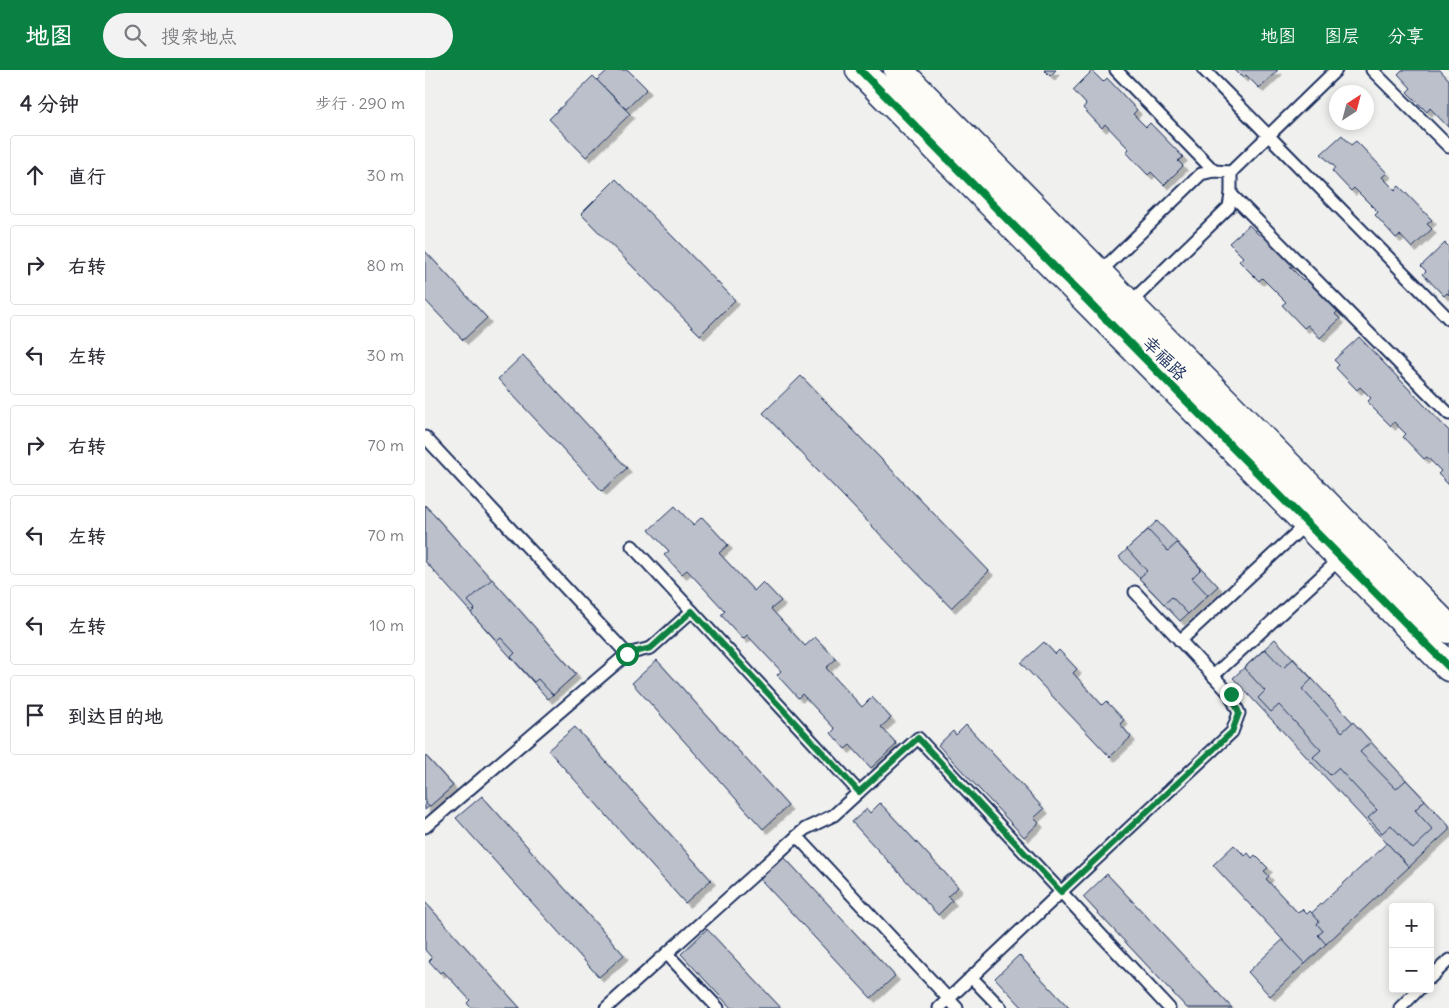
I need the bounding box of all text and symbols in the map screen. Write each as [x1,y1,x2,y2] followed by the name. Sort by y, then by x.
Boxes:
[103,13,453,58] search box
[25,20,73,50] text: 地图
[121,21,149,49] icon: search
[161,24,237,48] text: 搜索地点
[1260,24,1296,47] text: 地图
[1324,24,1360,47] text: 图层
[1388,24,1424,47] text: 分享
[1329,85,1374,130] north arrow
[20,90,79,117] text: 4 分钟
[315,93,405,113] text: 步行 · 290 m
[21,161,49,189] icon: ahead
[68,164,106,188] text: 直行
[367,165,404,185] text: 30 m
[21,251,49,279] icon: right
[68,254,106,278] text: 右转
[366,255,404,275] text: 80 m
[1138,331,1192,385] street label: 幸福路
[21,341,49,369] icon: left
[68,344,106,368] text: 左转
[367,345,404,365] text: 30 m
[21,431,49,459] icon: right
[68,434,106,458] text: 右转
[368,435,404,455] text: 70 m
[21,521,49,549] icon: left
[68,524,106,548] text: 左转
[368,525,404,545] text: 70 m
[21,611,49,639] icon: left
[68,614,106,638] text: 左转
[369,615,404,635] text: 10 m
[616,643,639,666] route start
[1220,683,1243,706] route end
[21,701,49,729] icon: arrive
[68,704,163,728] text: 到达目的地
[1389,903,1434,993] map controls
[1389,903,1434,948] button: +
[1389,948,1434,993] button: −

